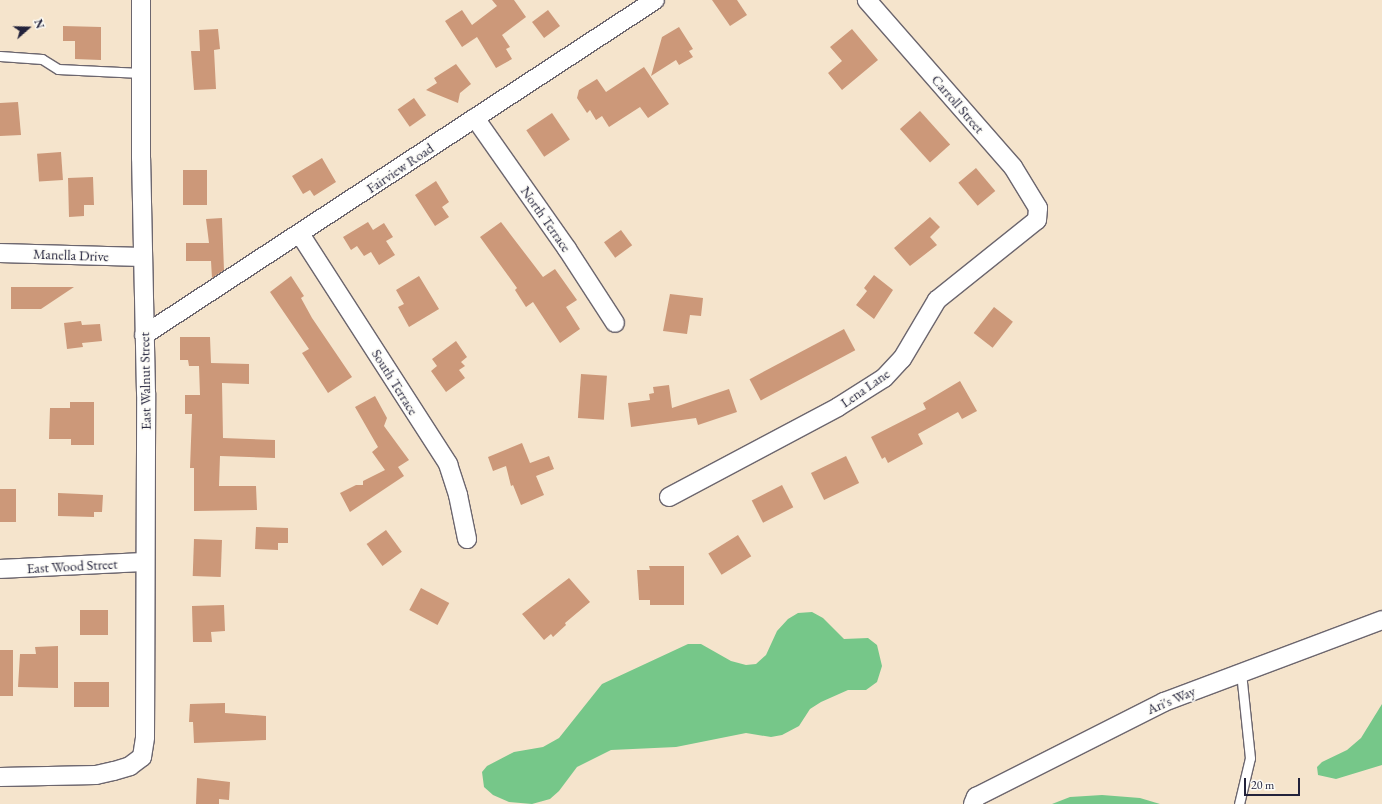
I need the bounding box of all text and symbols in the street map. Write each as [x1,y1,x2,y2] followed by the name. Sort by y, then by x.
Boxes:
[8,8,48,48] north arrow
[31,17,47,30] text: N
[928,71,988,137] street label: Carroll Street
[363,139,437,197] street label: Fairview Road
[517,183,575,255] street label: North Terrace
[33,245,109,265] street label: Manella Drive
[136,332,154,430] street label: East Walnut Street
[368,346,422,418] street label: South Terrace
[837,365,893,411] street label: Lena Lane
[26,555,118,577] street label: East Wood Street
[1144,682,1198,718] street label: Ari's Way
[1246,770,1302,796] scale bar
[1251,777,1274,793] text: 20 m

